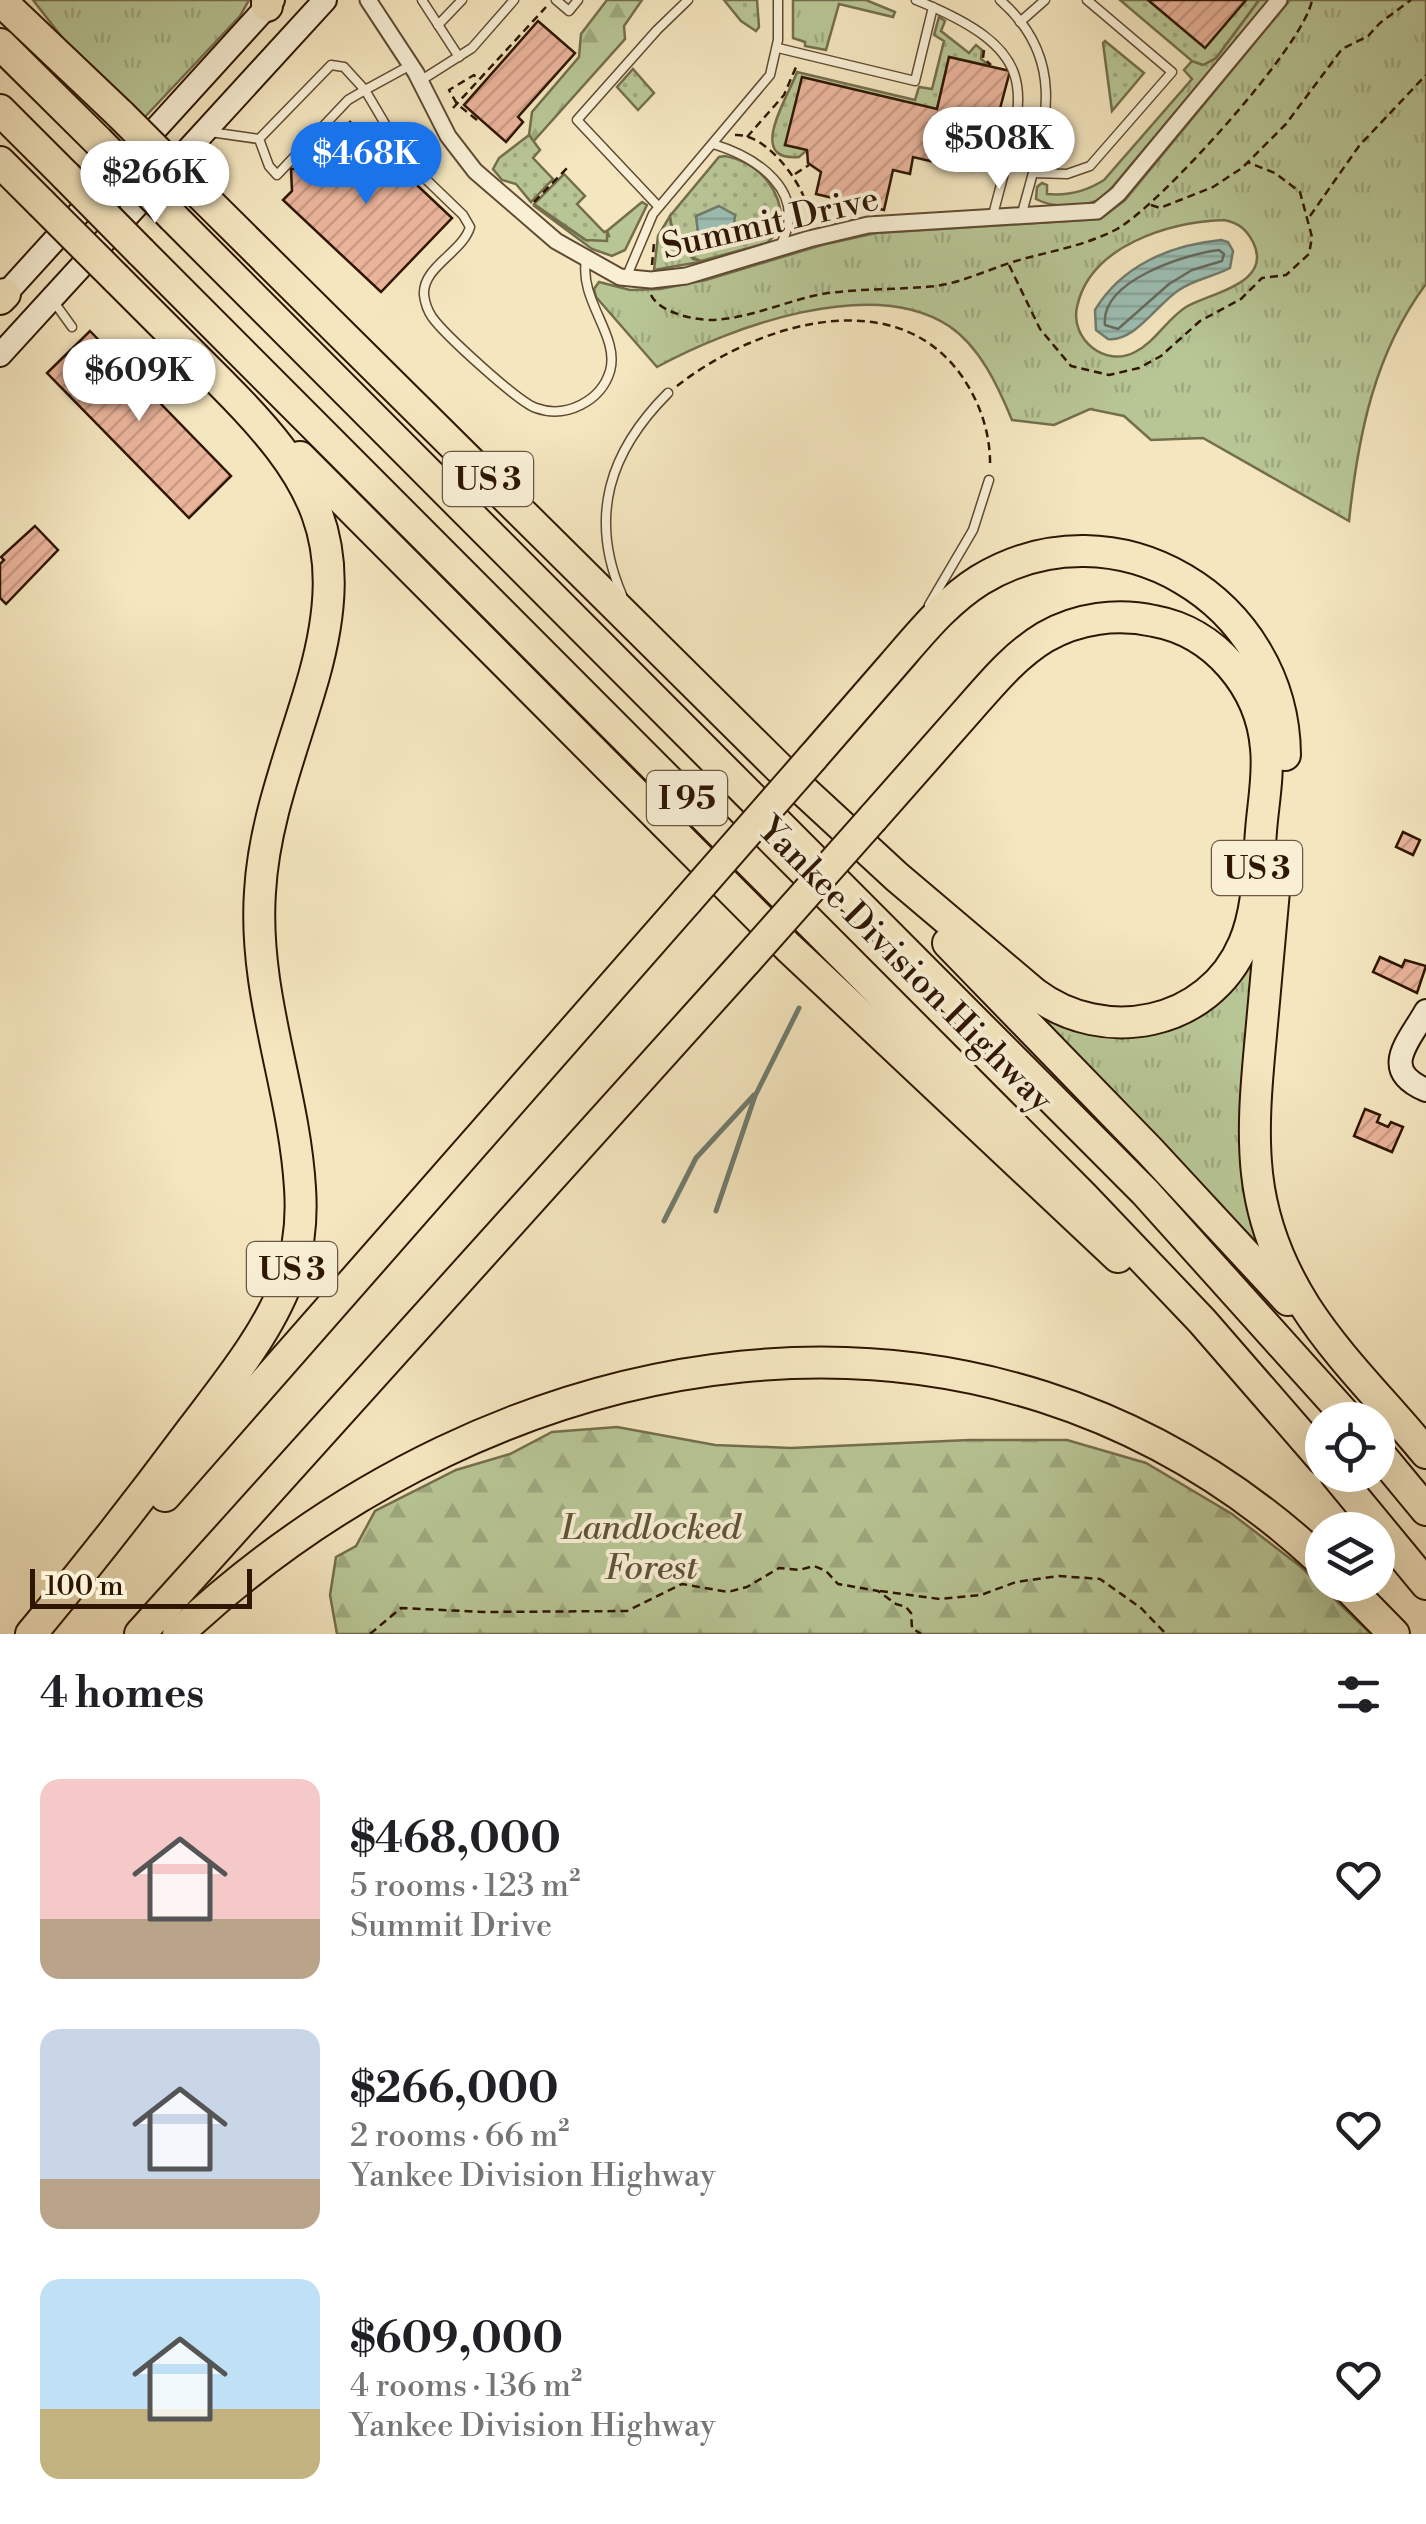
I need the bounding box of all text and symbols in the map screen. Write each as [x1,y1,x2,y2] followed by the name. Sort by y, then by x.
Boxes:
[929,107,1069,192] pin: $508K
[945,119,1053,159] text: $508K
[296,122,436,207] pin: $468K
[313,134,419,174] text: $468K
[85,141,225,226] pin: $266K
[102,153,208,193] text: $266K
[658,178,883,269] street label: Summit Drive
[69,339,209,424] pin: $609K
[85,351,193,391] text: $609K
[443,452,533,506] road number: US 3
[647,771,727,825] road number: I 95
[747,807,1062,1122] street label: Yankee Division Highway
[1212,841,1302,895] road number: US 3
[247,1242,337,1296] road number: US 3
[1305,1402,1395,1602] map controls
[1305,1402,1395,1492] button: locate
[560,1507,742,1590] park label: Landlocked Forest
[1305,1512,1395,1602] button: layers
[30,1564,252,1608] scale bar
[45,1569,124,1604] text: 100 m
[1331,1667,1386,1722] icon: filters
[40,1668,204,1721] text: 4 homes
[350,1813,561,1866] text: $468,000
[120,1819,240,1939] icon: home
[1331,1852,1386,1907] icon: heart
[350,1866,580,1906] text: 5 rooms · 123 m²
[350,1906,552,1946] text: Summit Drive
[350,2063,559,2116] text: $266,000
[120,2069,240,2189] icon: home
[1331,2102,1386,2157] icon: heart
[350,2116,569,2156] text: 2 rooms · 66 m²
[350,2156,716,2196] text: Yankee Division Highway
[350,2313,563,2366] text: $609,000
[120,2319,240,2439] icon: home
[1331,2352,1386,2407] icon: heart
[350,2366,582,2406] text: 4 rooms · 136 m²
[350,2406,716,2446] text: Yankee Division Highway

